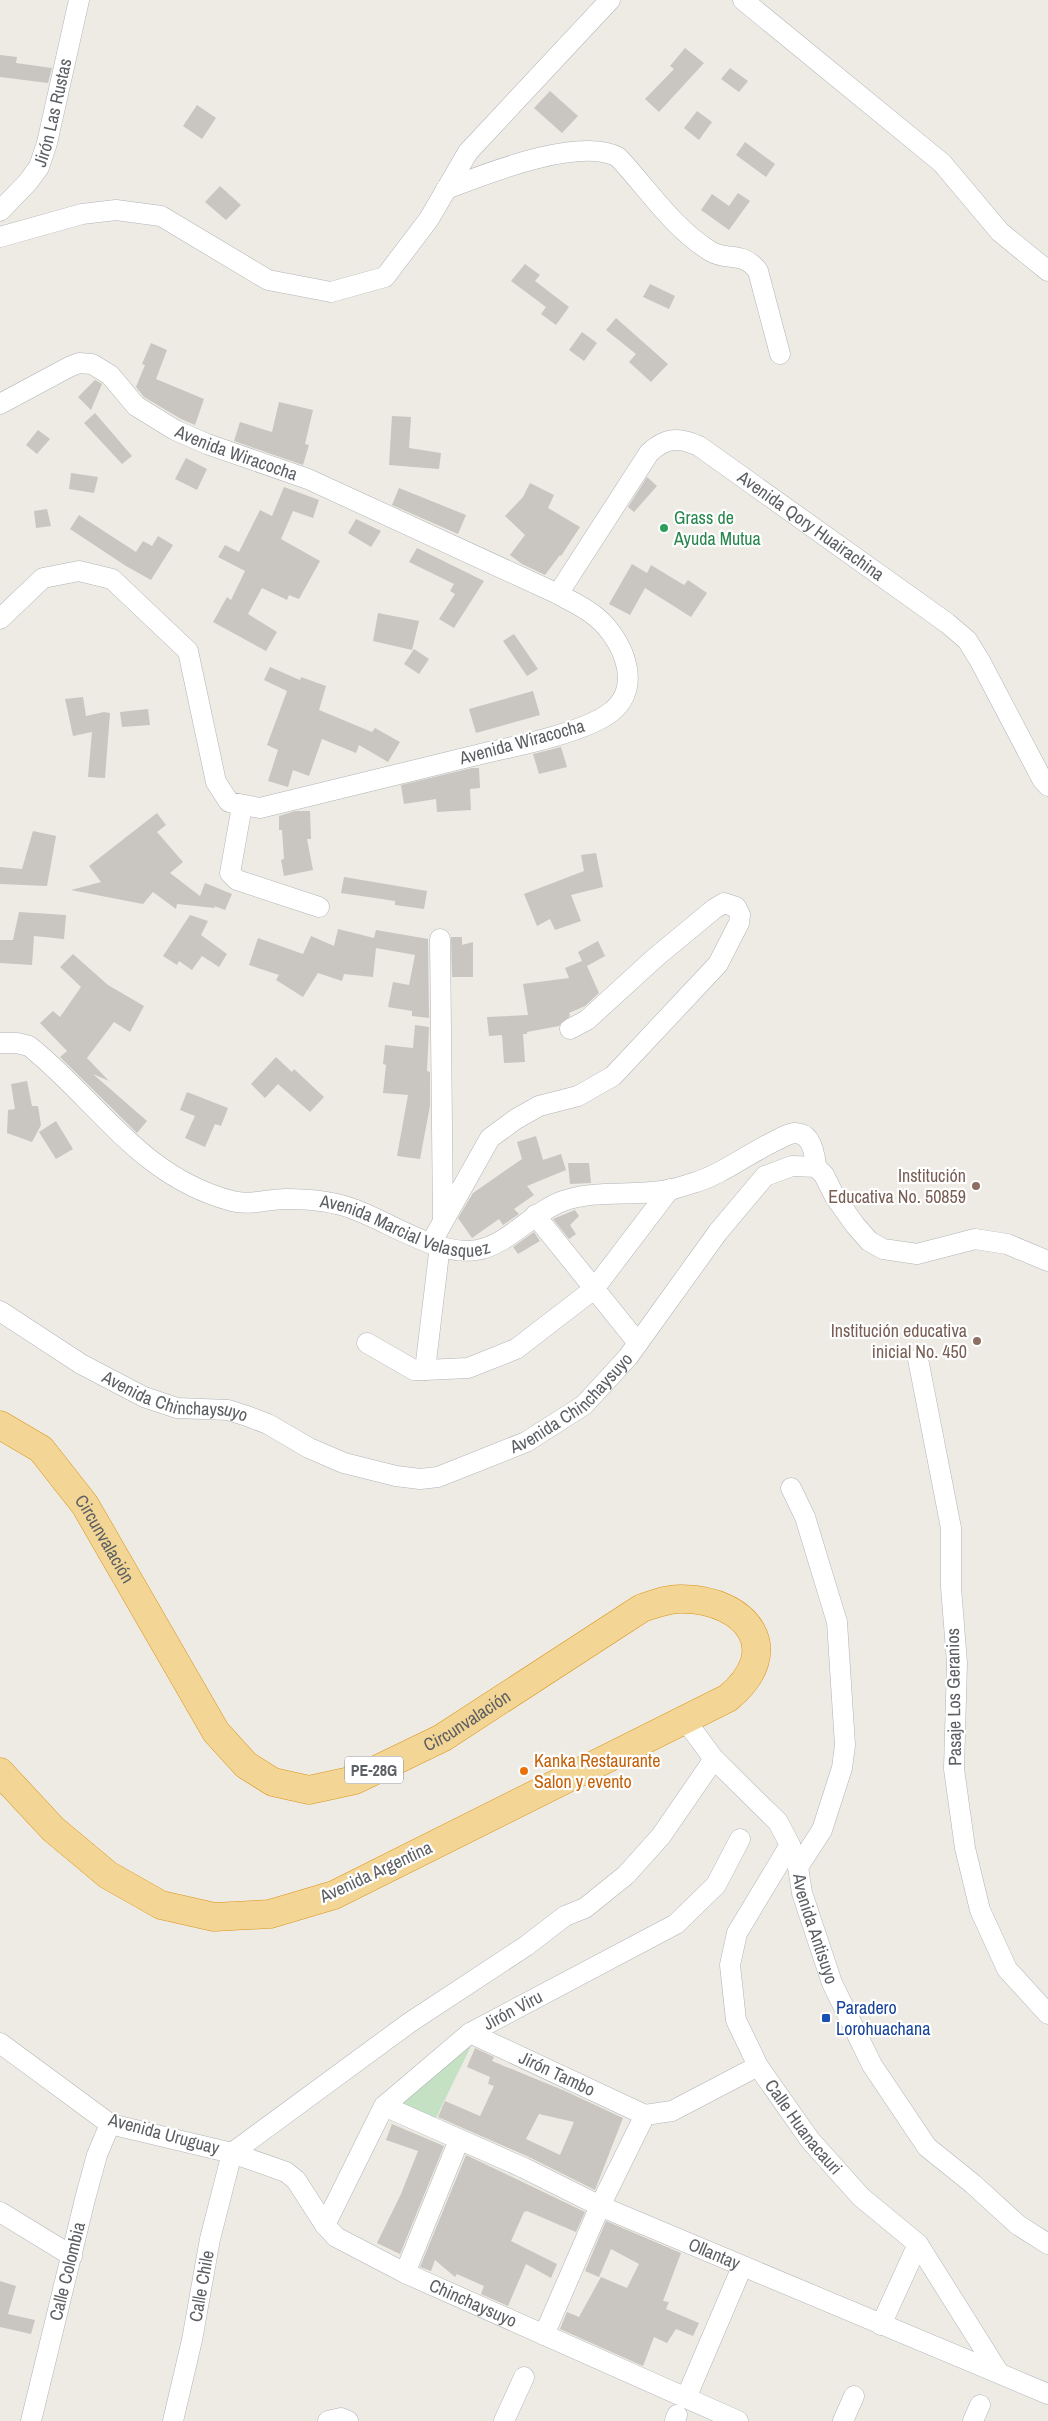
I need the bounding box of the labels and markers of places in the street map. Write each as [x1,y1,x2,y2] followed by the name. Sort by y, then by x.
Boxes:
[673,505,761,551] place label: Grass de Ayuda Mutua
[658,522,670,534] marker: Grass de Ayuda Mutua
[828,1163,966,1209] place label: Institución Educativa No. 50859
[970,1180,982,1192] marker: Institución Educativa No. 50859
[831,1318,967,1364] place label: Institución educativa inicial No. 450
[971,1335,983,1347] marker: Institución educativa inicial No. 450
[534,1748,660,1794] place label: Kanka Restaurante Salon y evento
[518,1765,530,1777] marker: Kanka Restaurante Salon y evento
[836,1995,930,2041] place label: Paradero Lorohuachana
[820,2012,832,2024] marker: Paradero Lorohuachana

